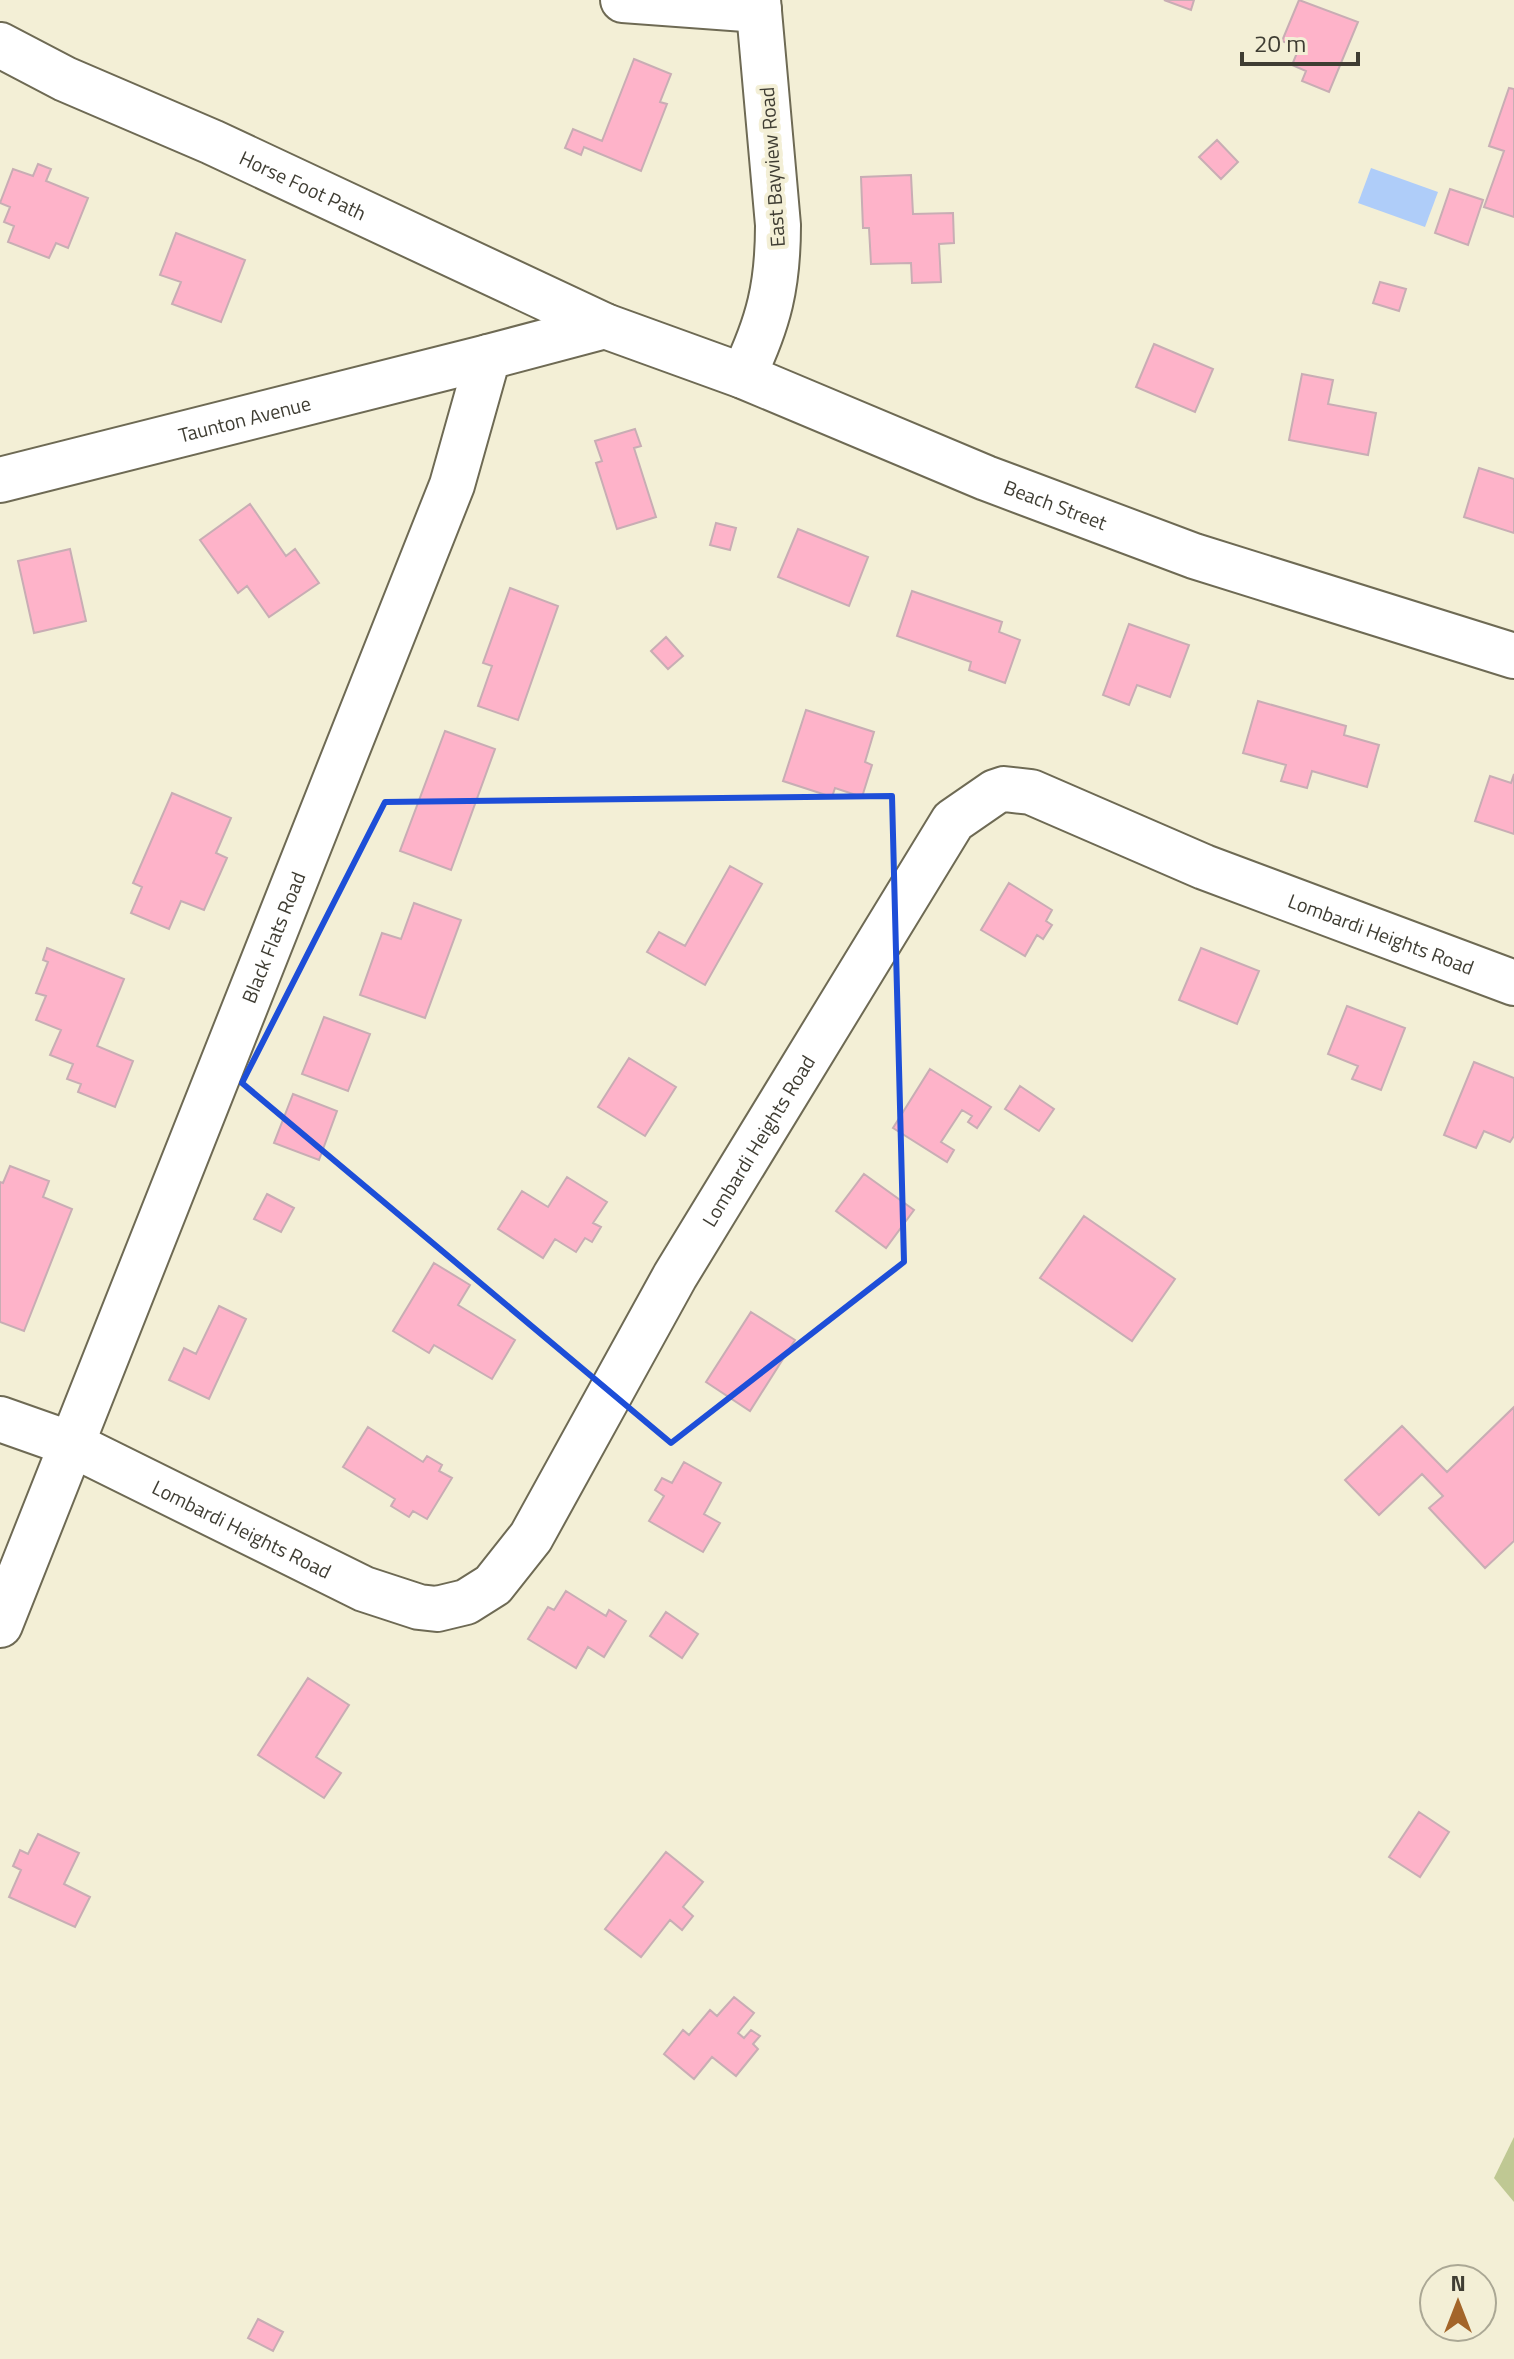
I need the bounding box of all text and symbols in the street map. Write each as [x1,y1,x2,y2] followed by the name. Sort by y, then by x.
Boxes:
[1242,16,1358,66] scale bar
[1254,25,1306,61] text: 20 m
[751,86,793,248] street label: East Bayview Road
[235,142,372,228] street label: Horse Foot Path
[175,387,314,450] street label: Taunton Avenue
[1000,471,1112,538] street label: Beach Street
[233,867,313,1007] street label: Black Flats Road
[1284,884,1479,982] street label: Lombardi Heights Road
[693,1049,822,1232] street label: Lombardi Heights Road
[147,1471,337,1586] street label: Lombardi Heights Road
[1418,2263,1498,2343] north arrow
[1450,2266,1466,2300] text: N

